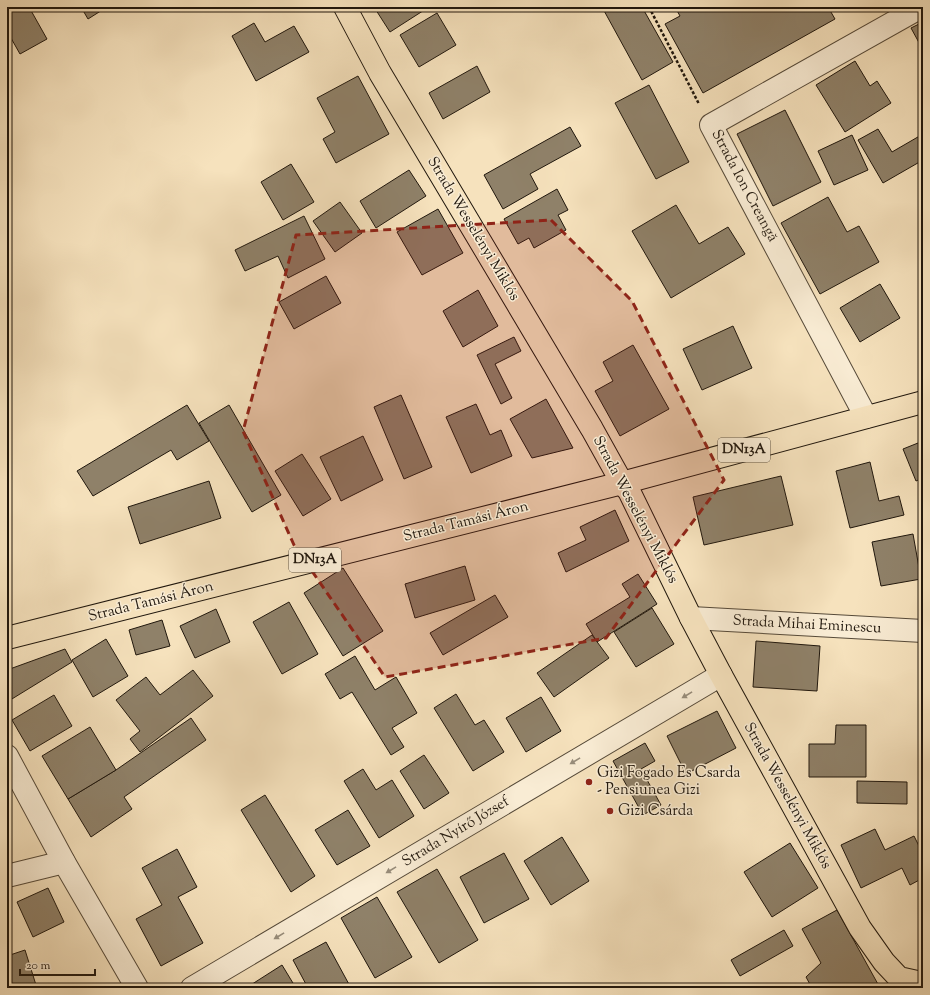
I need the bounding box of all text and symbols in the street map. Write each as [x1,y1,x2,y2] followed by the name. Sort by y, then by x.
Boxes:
[705,126,783,246] street label: Strada Ion Creangă
[422,153,524,305] street label: Strada Wesselényi Miklós
[587,432,683,588] street label: Strada Wesselényi Miklós
[718,438,770,462] road number: DN13A
[401,495,531,548] street label: Strada Tamási Áron
[289,548,341,572] road number: DN13A
[86,575,216,628] street label: Strada Tamási Áron
[732,611,882,639] street label: Strada Mihai Eminescu
[682,691,692,699] one-way arrow
[738,719,836,873] street label: Strada Wesselényi Miklós
[569,758,581,765] one-way arrow
[597,763,740,801] place label: Gizi Fogado Es Csarda - Pensiunea Gizi
[584,777,594,787] marker: Gizi Fogado Es Csarda - Pensiunea Gizi
[398,791,514,872] street label: Strada Nyírő József
[618,801,693,822] place label: Gizi Csárda
[605,806,615,816] marker: Gizi Csárda
[385,867,397,874] one-way arrow
[273,933,285,940] one-way arrow
[20,951,95,977] scale bar
[26,957,51,975] text: 20 m

